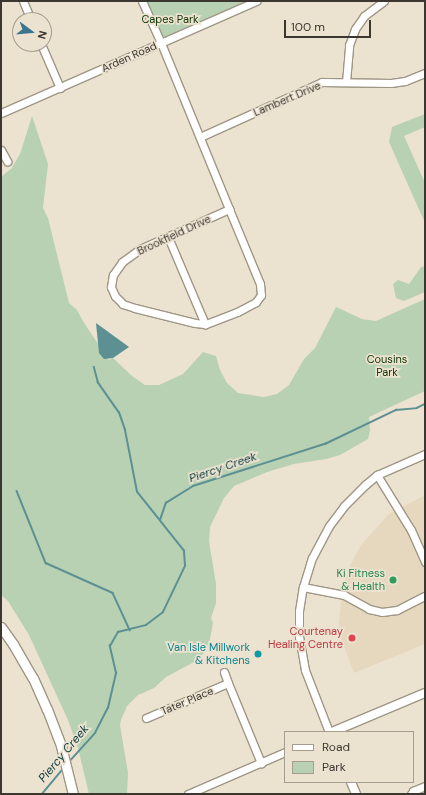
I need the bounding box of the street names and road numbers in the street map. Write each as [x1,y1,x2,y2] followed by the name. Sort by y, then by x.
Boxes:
[99,39,159,75] street label: Arden Road
[251,79,323,119] street label: Lambert Drive
[135,212,213,258] street label: Brookfield Drive
[159,684,215,718] street label: Tater Place

